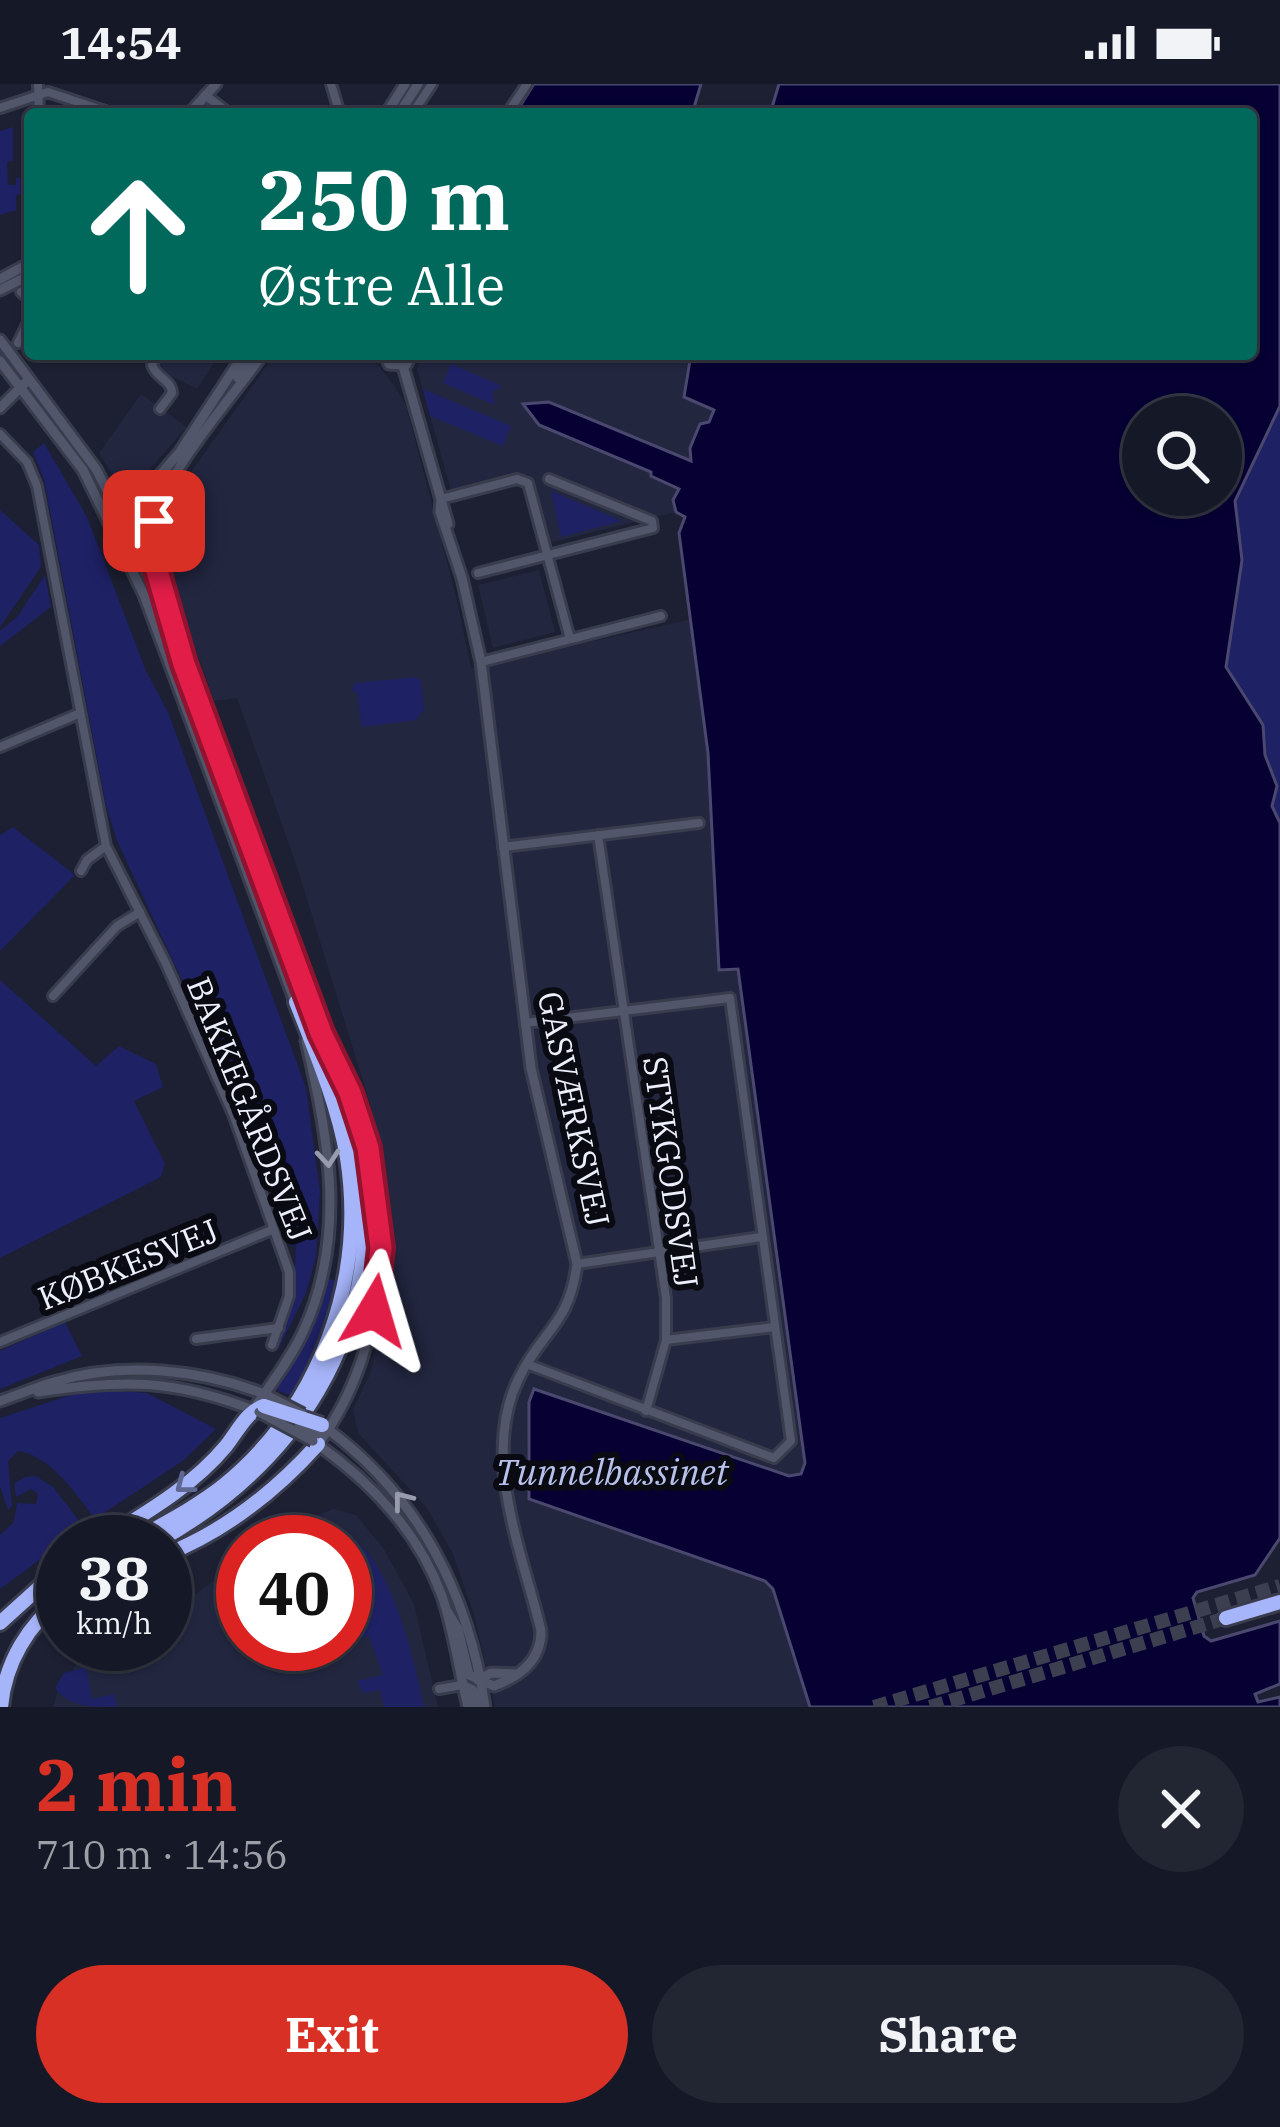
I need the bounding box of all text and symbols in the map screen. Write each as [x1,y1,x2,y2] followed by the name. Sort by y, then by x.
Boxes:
[60,13,182,71] text: 14:54
[258,144,510,253] text: 250 m
[60,156,216,312] icon: ahead
[258,250,505,320] text: Østre Alle
[1122,396,1242,516] map controls
[1122,396,1242,516] button: search
[103,470,205,572] pin
[121,488,187,554] icon: arrive
[178,971,323,1247] street label: BAKKEGÅRDSVEJ
[529,987,620,1230] street label: GASVÆRKSVEJ
[634,1053,709,1290] street label: STYKGODSVEJ
[315,1149,340,1168] one-way arrow
[32,1208,224,1319] street label: KØBKESVEJ
[311,1248,437,1374] position arrow
[495,1448,730,1495] water label: Tunnelbassinet
[176,1471,198,1492] one-way arrow
[394,1491,416,1513] one-way arrow
[216,1515,372,1671] speed limit sign: 40
[78,1538,150,1617] text: 38
[76,1603,152,1642] text: km/h
[36,1737,238,1831] text: 2 min
[1118,1746,1244,1872] button: close
[36,1829,288,1880] text: 710 m · 14:56
[36,1965,628,2103] button: Exit
[652,1965,1244,2103] button: Share

